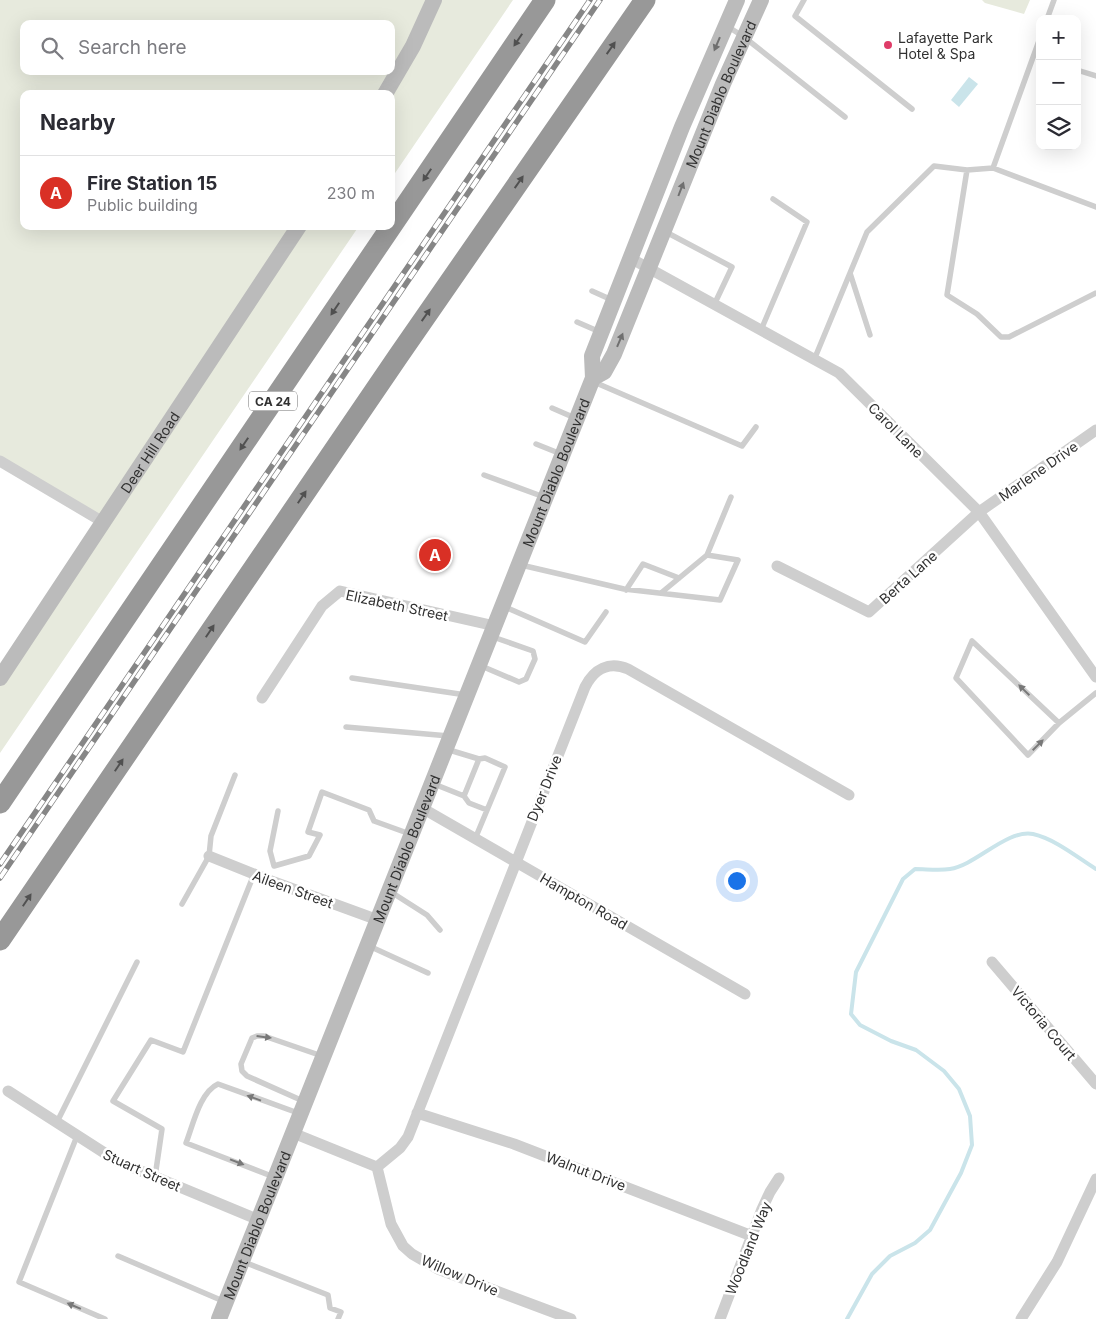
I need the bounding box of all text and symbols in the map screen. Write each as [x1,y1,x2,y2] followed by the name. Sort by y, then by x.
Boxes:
[1036,15,1081,150] map controls
[1036,15,1081,60] button: +
[682,18,759,170] street label: Mount Diablo Boulevard
[20,20,395,75] search box
[898,29,993,62] place label: Lafayette Park Hotel & Spa
[38,34,66,62] icon: search
[513,34,523,47] one-way arrow
[78,36,187,59] text: Search here
[712,37,720,51] one-way arrow
[882,39,894,51] marker: Lafayette Park Hotel & Spa
[606,41,616,55] one-way arrow
[1036,60,1081,105] button: −
[1036,105,1081,150] button: layers
[40,110,115,135] text: Nearby
[422,168,431,182] one-way arrow
[87,172,217,195] text: Fire Station 15
[514,175,524,188] one-way arrow
[677,182,685,196] one-way arrow
[50,183,62,203] text: A
[327,183,375,203] text: 230 m
[87,195,198,215] text: Public building
[330,302,340,316] one-way arrow
[422,308,431,322] one-way arrow
[617,333,625,347] one-way arrow
[249,392,297,411] road number: CA 24
[518,396,593,549] street label: Mount Diablo Boulevard
[865,399,927,461] street label: Carol Lane
[116,408,183,496] street label: Deer Hill Road
[239,437,249,450] one-way arrow
[995,437,1081,505] street label: Marlene Drive
[297,490,307,504] one-way arrow
[419,536,451,574] pin: A
[876,547,940,607] street label: Berta Lane
[344,586,450,624] street label: Elizabeth Street
[206,624,215,638] one-way arrow
[1018,684,1030,696] one-way arrow
[1032,739,1044,751] one-way arrow
[523,752,565,824] street label: Dyer Drive
[114,759,124,772] one-way arrow
[369,772,443,925] street label: Mount Diablo Boulevard
[250,867,336,912] street label: Aileen Street
[724,868,750,894] your location
[537,869,631,933] street label: Hampton Road
[22,893,32,906] one-way arrow
[1008,982,1080,1064] street label: Victoria Court
[256,1034,272,1042] one-way arrow
[247,1094,262,1101] one-way arrow
[101,1145,184,1195] street label: Stuart Street
[219,1148,293,1302] street label: Mount Diablo Boulevard
[544,1148,628,1194] street label: Walnut Drive
[230,1159,244,1167] one-way arrow
[722,1199,774,1297] street label: Woodland Way
[419,1251,501,1299] street label: Willow Drive
[66,1302,81,1310] one-way arrow

